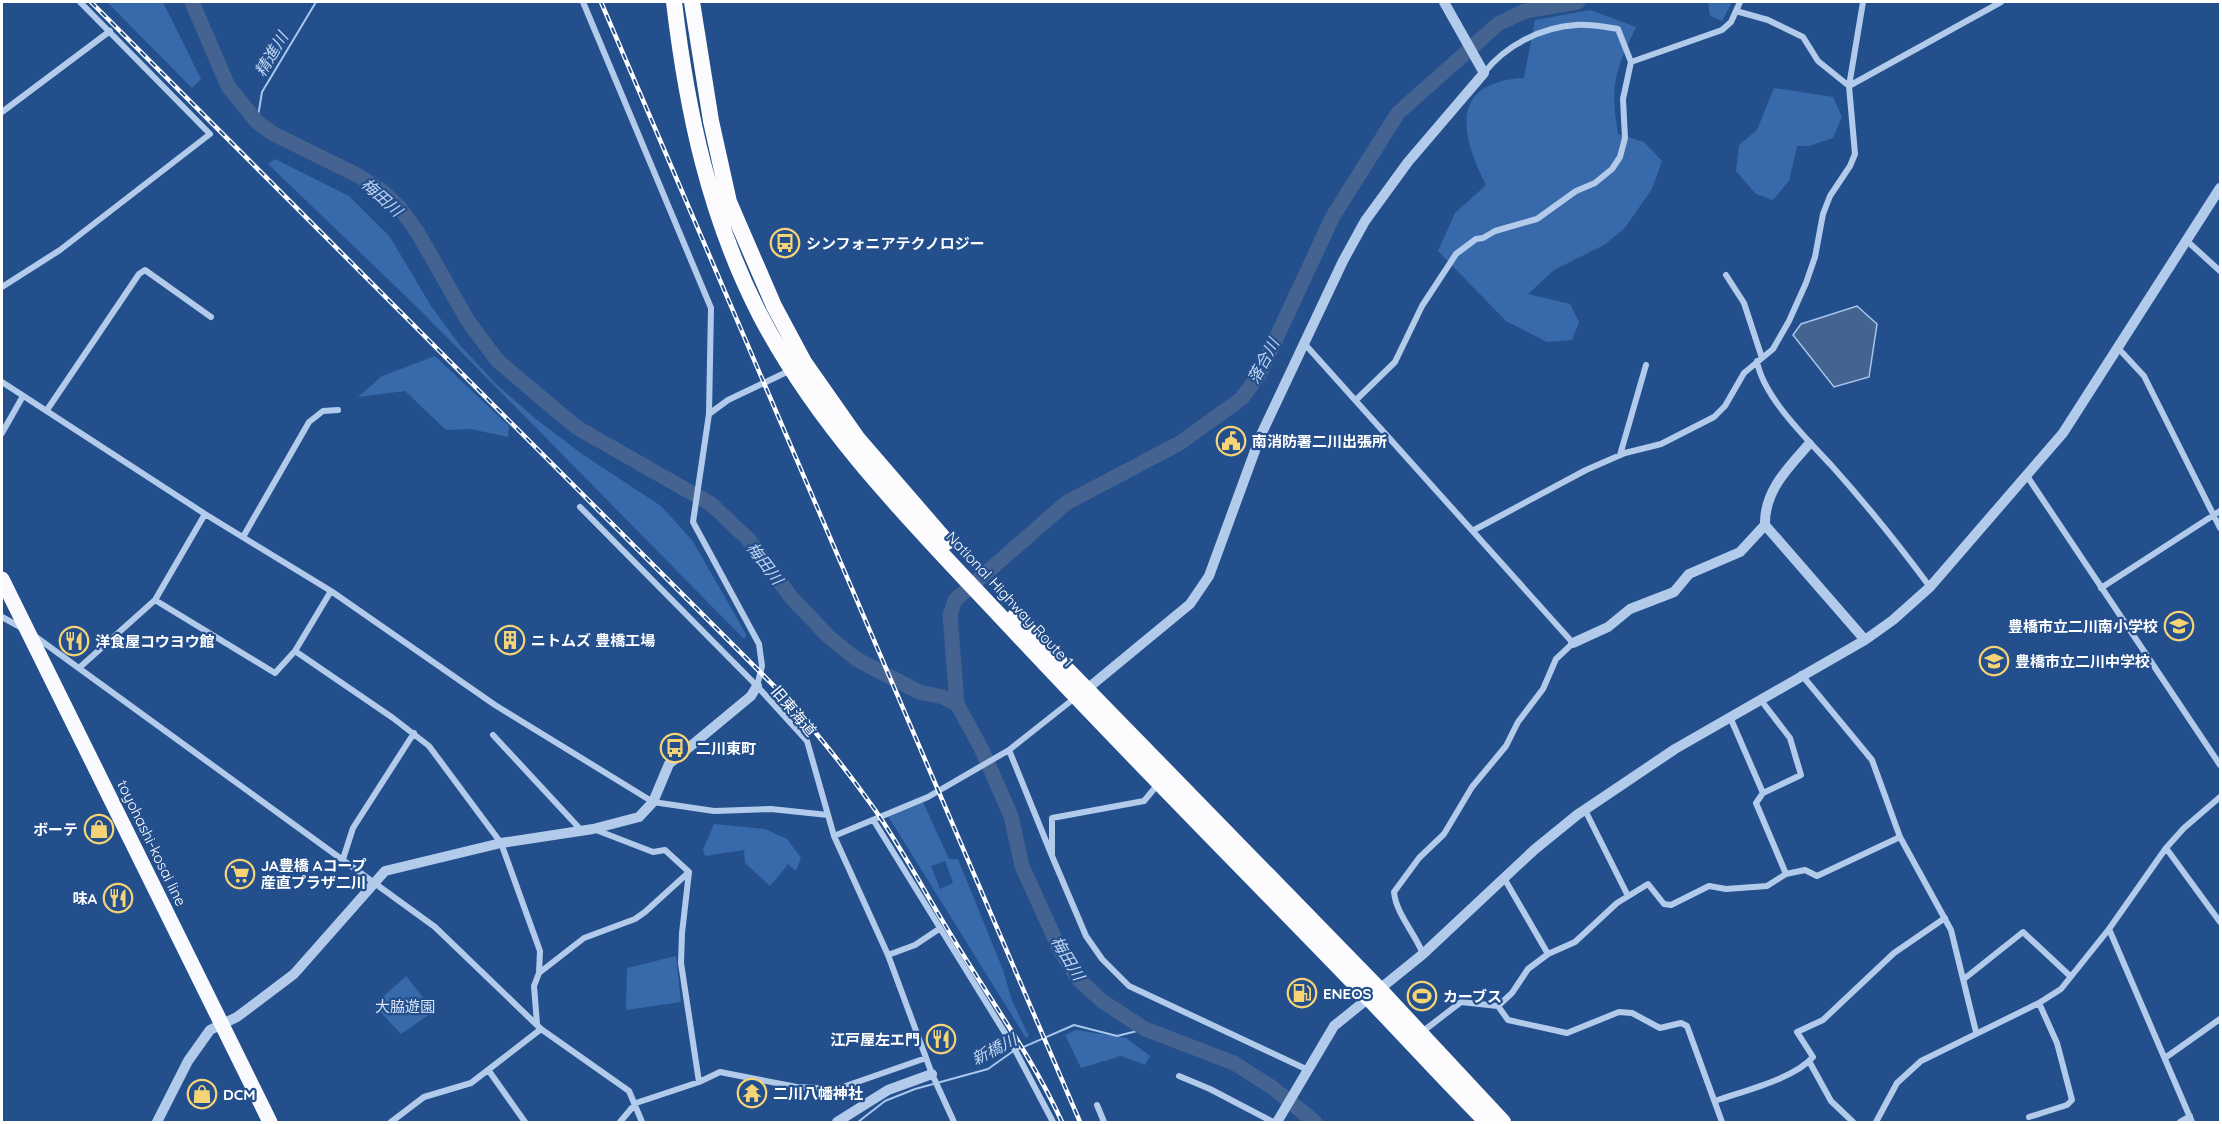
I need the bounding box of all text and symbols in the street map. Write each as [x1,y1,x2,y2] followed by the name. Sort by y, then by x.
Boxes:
[250,27,293,80] water label: 精進川
[357,174,408,222] water label: 梅田川
[769,227,801,259] bus stop icon: シンフォニアテクノロジー
[806,234,985,253] place label: シンフォニアテクノロジー
[1243,333,1284,387] water label: 落合川
[1215,425,1247,457] public building icon: 南消防署二川出張所
[1252,432,1387,451] place label: 南消防署二川出張所
[942,527,1078,671] street label: National Highway Route 1
[743,538,789,590] water label: 梅田川
[2163,610,2195,642] school or university icon: 豊橋市立二川南小学校
[2008,617,2158,636] place label: 豊橋市立二川南小学校
[494,624,526,656] building icon: ニトムズ 豊橋工場
[58,625,90,657] restaurant icon: 洋食屋コウヨウ館
[531,631,655,650] place label: ニトムズ 豊橋工場
[95,632,214,651] place label: 洋食屋コウヨウ館
[1978,645,2010,677] school or university icon: 豊橋市立二川中学校
[2015,652,2150,671] place label: 豊橋市立二川中学校
[767,682,821,740] street label: 旧東海道
[659,732,691,764] bus stop icon: 二川東町
[696,739,756,758] place label: 二川東町
[113,777,191,909] street label: toyohashi-kosai line
[83,813,115,845] shop icon: ボーテ
[33,820,78,839] place label: ボーテ
[261,856,367,892] place label: JA豊橋 Aコープ 産直プラザ二川
[224,858,256,890] supermarket icon: JA豊橋 Aコープ 産直プラザ二川
[102,882,134,914] restaurant icon: 味A
[72,889,97,908] place label: 味A
[1047,932,1090,985] water label: 梅田川
[1286,977,1318,1009] fuel station icon: ENEOS
[1406,980,1438,1012] sports icon: カーブス
[1323,984,1372,1003] place label: ENEOS
[1443,987,1502,1006] place label: カーブス
[375,997,435,1016] park label: 大脇遊園
[925,1023,957,1055] restaurant icon: 江戸屋左エ門
[968,1028,1022,1069] water label: 新橋川
[830,1030,920,1049] place label: 江戸屋左エ門
[736,1077,768,1109] temple icon: 二川八幡神社
[186,1078,218,1110] shop icon: DCM
[773,1084,863,1103] place label: 二川八幡神社
[223,1085,255,1104] place label: DCM

